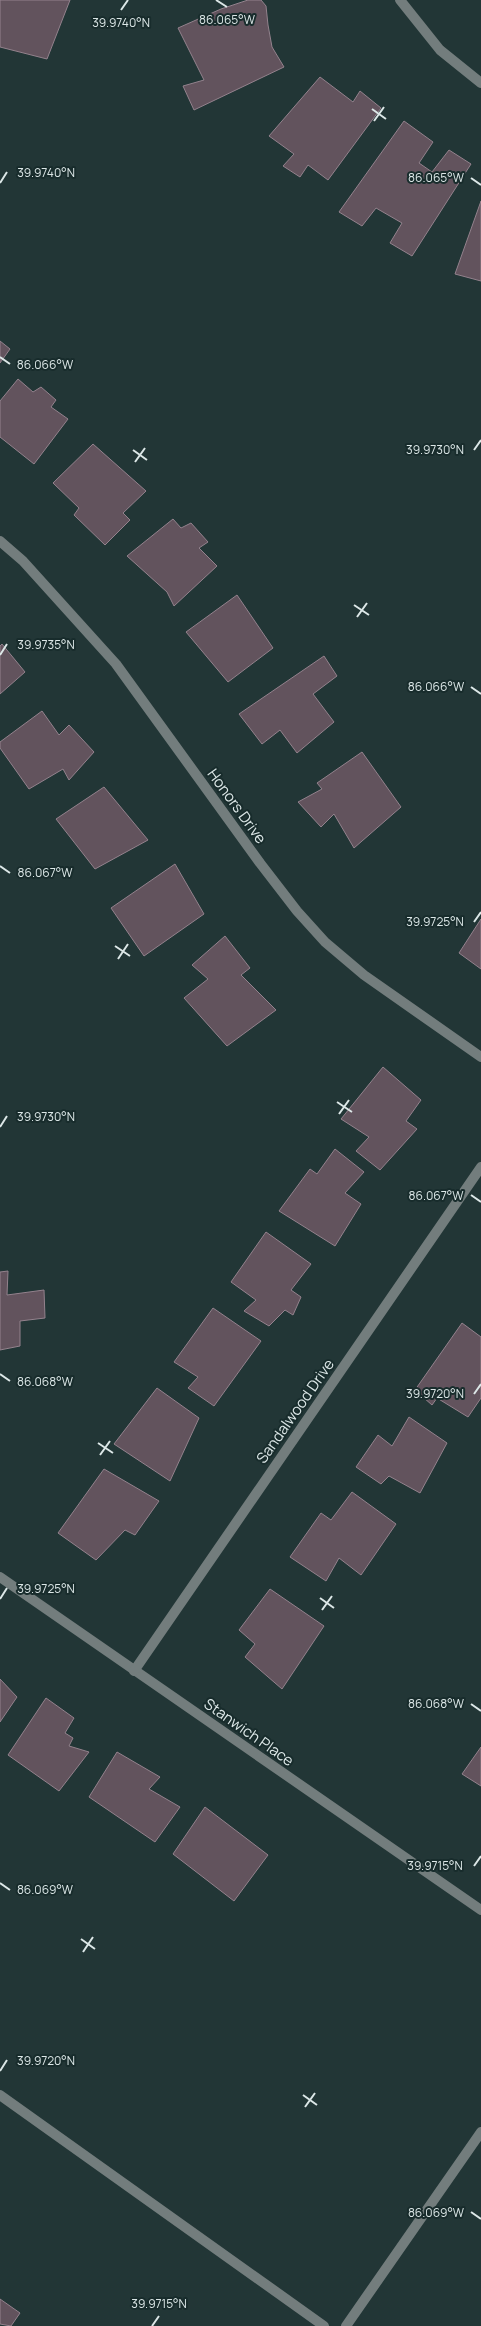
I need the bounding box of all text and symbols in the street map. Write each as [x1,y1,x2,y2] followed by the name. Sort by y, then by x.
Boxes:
[199,11,256,28] text: 86.065°W
[92,14,150,31] text: 39.9740°N
[17,164,75,181] text: 39.9740°N
[408,169,465,186] text: 86.065°W
[17,356,74,373] text: 86.066°W
[406,441,464,458] text: 39.9730°N
[17,636,75,653] text: 39.9735°N
[408,678,465,695] text: 86.066°W
[203,764,271,848] street label: Honors Drive
[18,864,73,881] text: 86.067°W
[406,913,464,930] text: 39.9725°N
[17,1108,75,1125] text: 39.9730°N
[409,1187,464,1204] text: 86.067°W
[251,1354,339,1467] street label: Sandalwood Drive
[17,1373,74,1390] text: 86.068°W
[406,1385,464,1402] text: 39.9720°N
[17,1580,75,1597] text: 39.9725°N
[200,1693,298,1771] street label: Stanwich Place
[408,1695,465,1712] text: 86.068°W
[407,1857,463,1874] text: 39.9715°N
[17,1881,74,1898] text: 86.069°W
[17,2052,75,2069] text: 39.9720°N
[408,2204,465,2221] text: 86.069°W
[131,2295,187,2312] text: 39.9715°N

